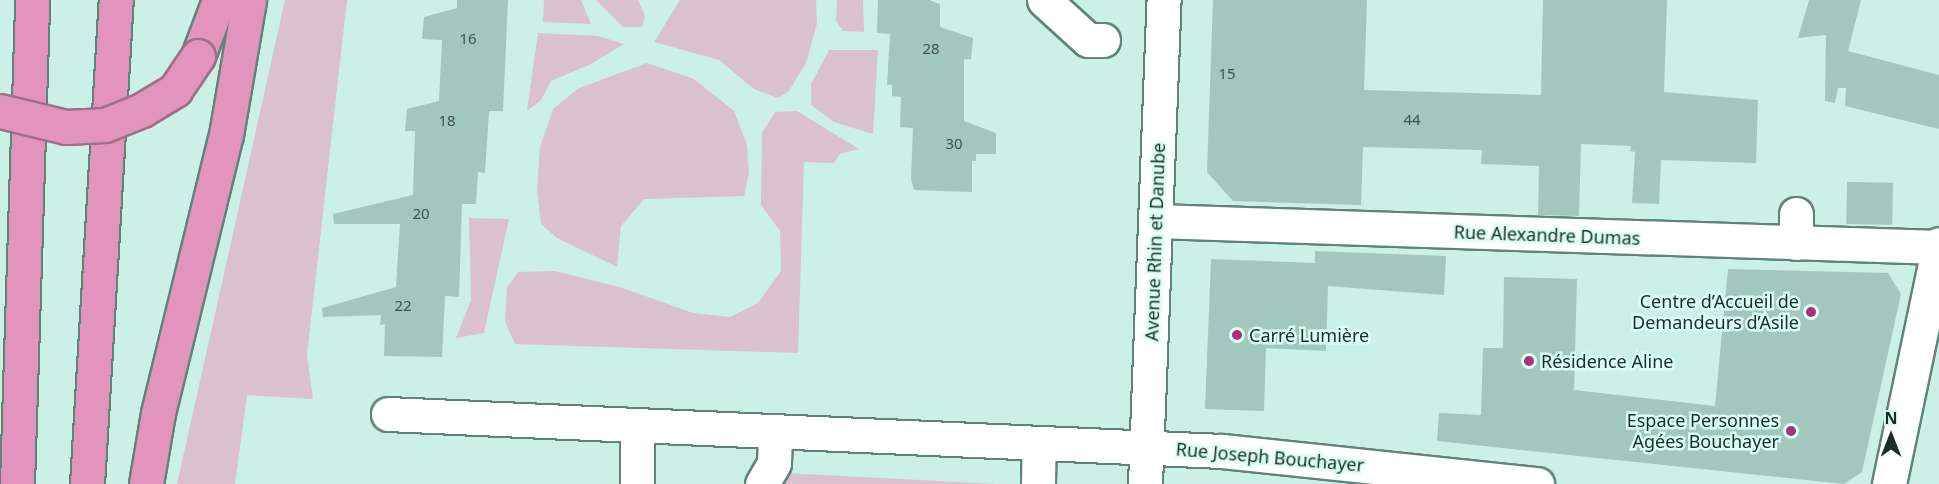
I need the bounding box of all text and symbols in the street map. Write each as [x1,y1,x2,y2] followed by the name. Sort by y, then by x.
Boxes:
[459,30,477,48] house number: 16
[922,40,940,58] house number: 28
[1218,65,1236,83] house number: 15
[1403,111,1421,129] house number: 44
[438,112,456,130] house number: 18
[945,135,963,153] house number: 30
[1141,142,1169,342] street label: Avenue Rhin et Danube
[412,205,430,223] house number: 20
[1453,221,1641,249] street label: Rue Alexandre Dumas
[1632,291,1799,334] place label: Centre d’Accueil de Demandeurs d’Asile
[394,297,412,315] house number: 22
[1804,305,1818,319] marker: Centre d’Accueil de Demandeurs d’Asile
[1249,324,1369,346] place label: Carré Lumière
[1230,328,1244,342] marker: Carré Lumière
[1541,350,1673,372] place label: Résidence Aline
[1522,354,1536,368] marker: Résidence Aline
[1861,406,1921,466] north arrow
[1884,407,1898,429] text: N
[1627,410,1779,452] place label: Espace Personnes Agées Bouchayer
[1784,424,1798,438] marker: Espace Personnes Agées Bouchayer
[1175,438,1365,476] street label: Rue Joseph Bouchayer

